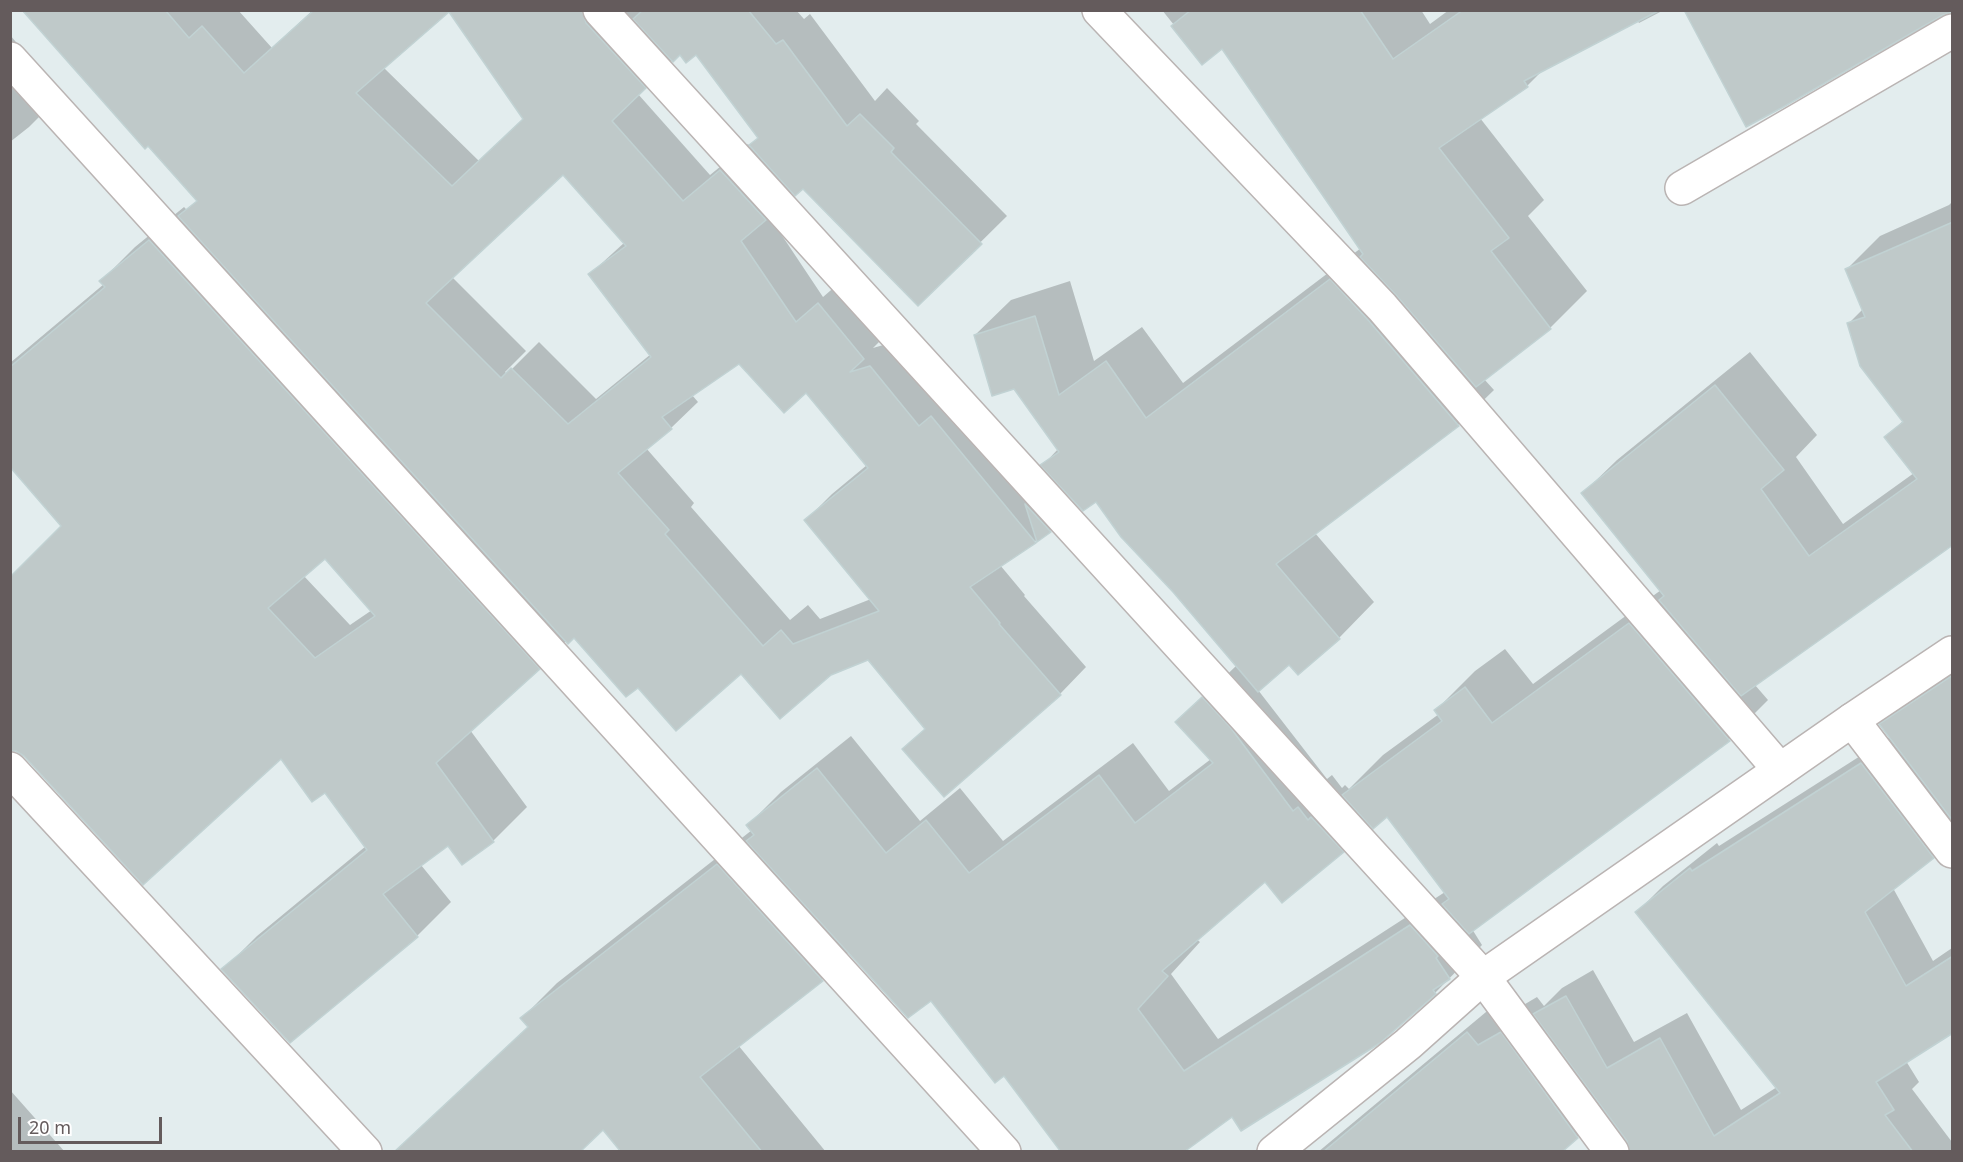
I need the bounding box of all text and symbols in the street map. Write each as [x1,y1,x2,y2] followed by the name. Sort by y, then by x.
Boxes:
[21,1105,165,1143] scale bar
[29,1115,71,1139] text: 20 m

